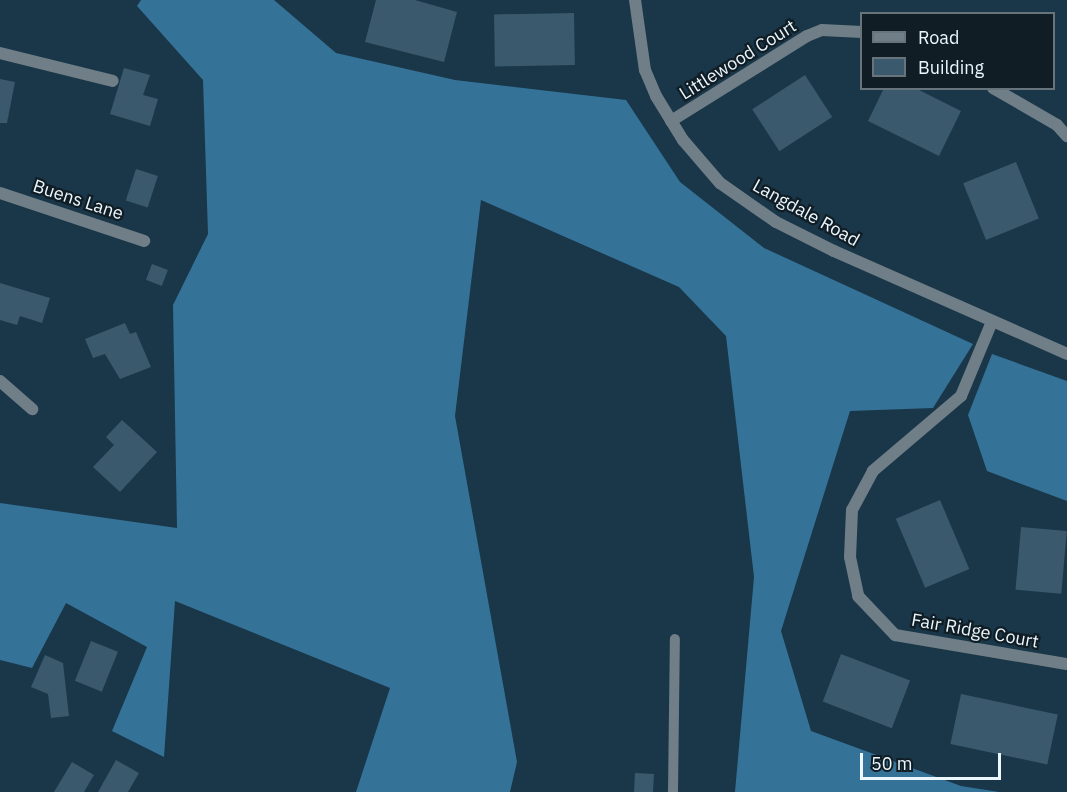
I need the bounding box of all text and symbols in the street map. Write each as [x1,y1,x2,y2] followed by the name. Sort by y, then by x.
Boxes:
[860,12,1055,90] legend
[676,15,800,105] street label: Littlewood Court
[918,26,959,49] text: Road
[918,56,984,79] text: Building
[30,175,126,225] street label: Buens Lane
[749,175,863,251] street label: Langdale Road
[910,609,1040,653] street label: Fair Ridge Court
[863,741,1004,779] scale bar
[871,752,913,775] text: 50 m

